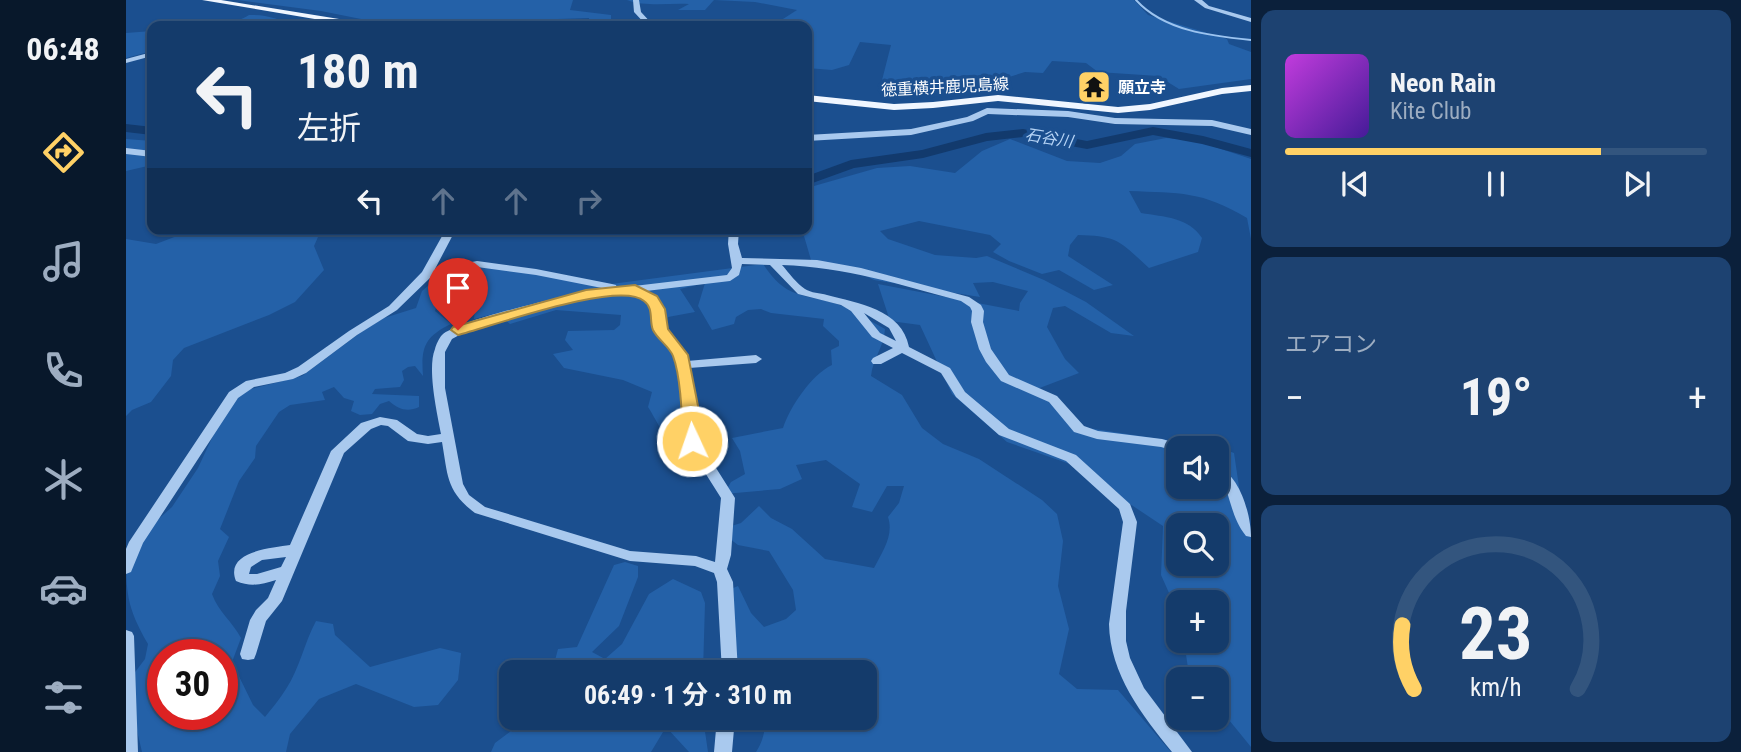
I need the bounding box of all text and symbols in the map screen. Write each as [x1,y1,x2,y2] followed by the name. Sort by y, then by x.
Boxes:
[26,30,100,68] text: 06:48
[297,43,419,100] text: 180 m
[182,49,273,140] icon: left
[1075,68,1113,106] temple icon: 願立寺
[1390,68,1496,98] text: Neon Rain
[881,74,1009,100] street label: 徳重横井鹿児島線
[1118,78,1166,97] place label: 願立寺
[1390,98,1471,125] text: Kite Club
[297,109,361,147] text: 左折
[1024,125,1076,151] water label: 石谷川
[39,128,88,177] icon: directions
[1336,165,1374,203] icon: previous
[1477,165,1515,203] icon: pause
[1618,165,1656,203] icon: next
[351,182,389,220] icon: left
[424,182,462,220] icon: ahead
[497,182,535,220] icon: ahead
[570,182,608,220] icon: right
[39,237,88,286] icon: music
[428,258,488,330] pin
[439,269,477,307] icon: arrive
[1285,331,1377,358] text: エアコン
[39,346,88,395] icon: phone
[1460,367,1532,428] text: 19°
[1285,376,1304,420] text: −
[1688,376,1707,420] text: +
[655,404,729,478] position arrow
[1166,436,1229,730] map controls
[1166,436,1229,499] button: sound
[39,455,88,504] icon: climate
[1166,513,1229,576] button: search
[39,564,88,613] icon: car
[1166,590,1229,653] button: +
[1459,592,1533,678] text: 23
[147,639,238,730] speed limit sign: 30
[1166,667,1229,730] button: −
[39,673,88,722] icon: filters
[1470,673,1522,702] text: km/h
[584,680,792,710] text: 06:49 · 1 分 · 310 m

